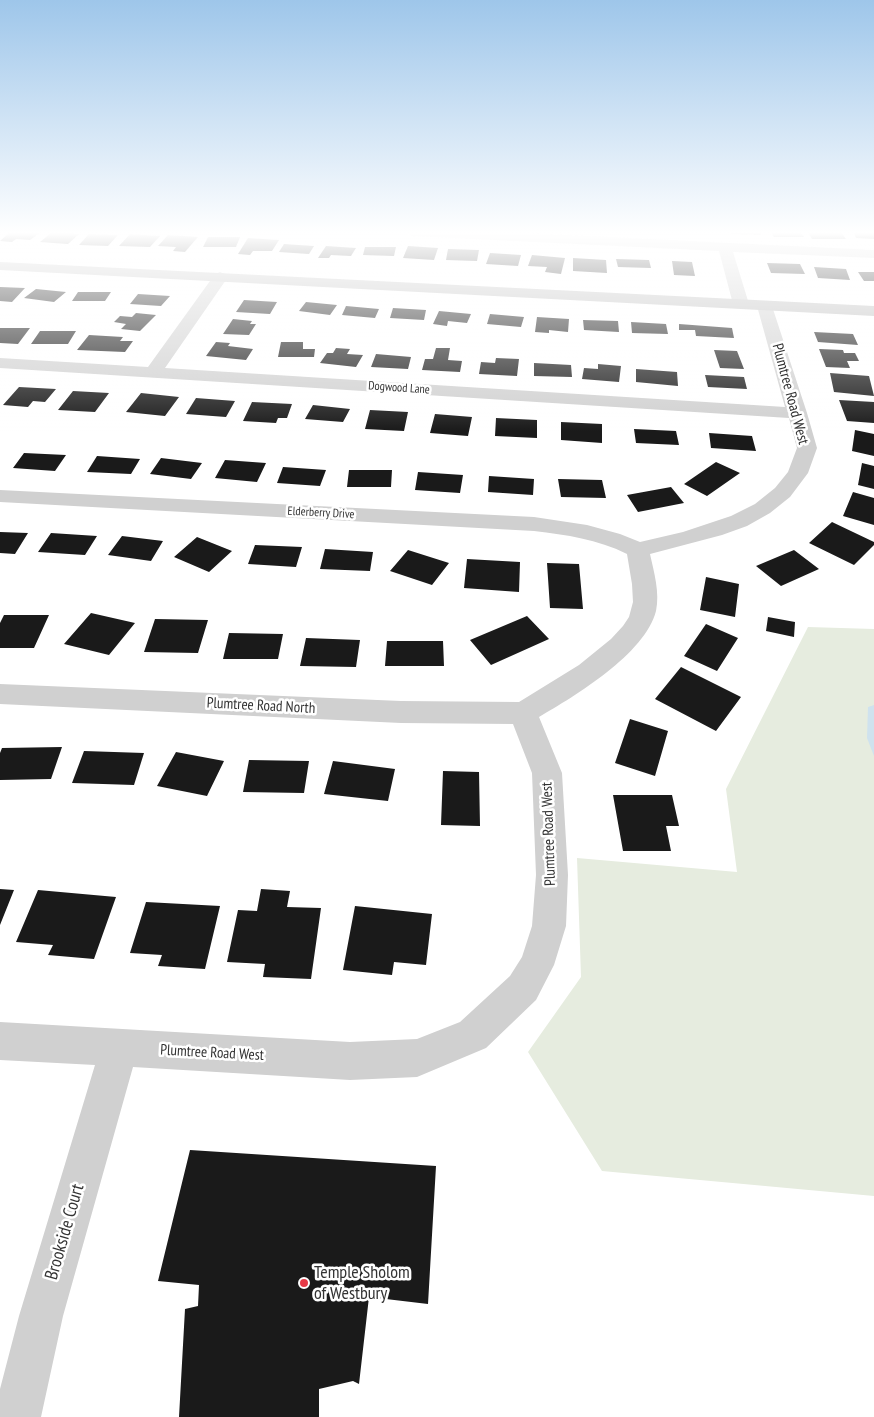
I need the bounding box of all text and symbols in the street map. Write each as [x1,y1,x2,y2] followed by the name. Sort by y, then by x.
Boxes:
[768,341,812,447] street label: Plumtree Road West
[368,379,430,397] street label: Dogwood Lane
[287,504,355,522] street label: Elderberry Drive
[206,694,316,718] street label: Plumtree Road North
[538,782,560,886] street label: Plumtree Road West
[160,1041,264,1065] street label: Plumtree Road West
[41,1182,89,1282] street label: Brookside Court
[314,1262,410,1304] place label: Temple Sholom of Westbury
[298,1277,310,1289] marker: Temple Sholom of Westbury

